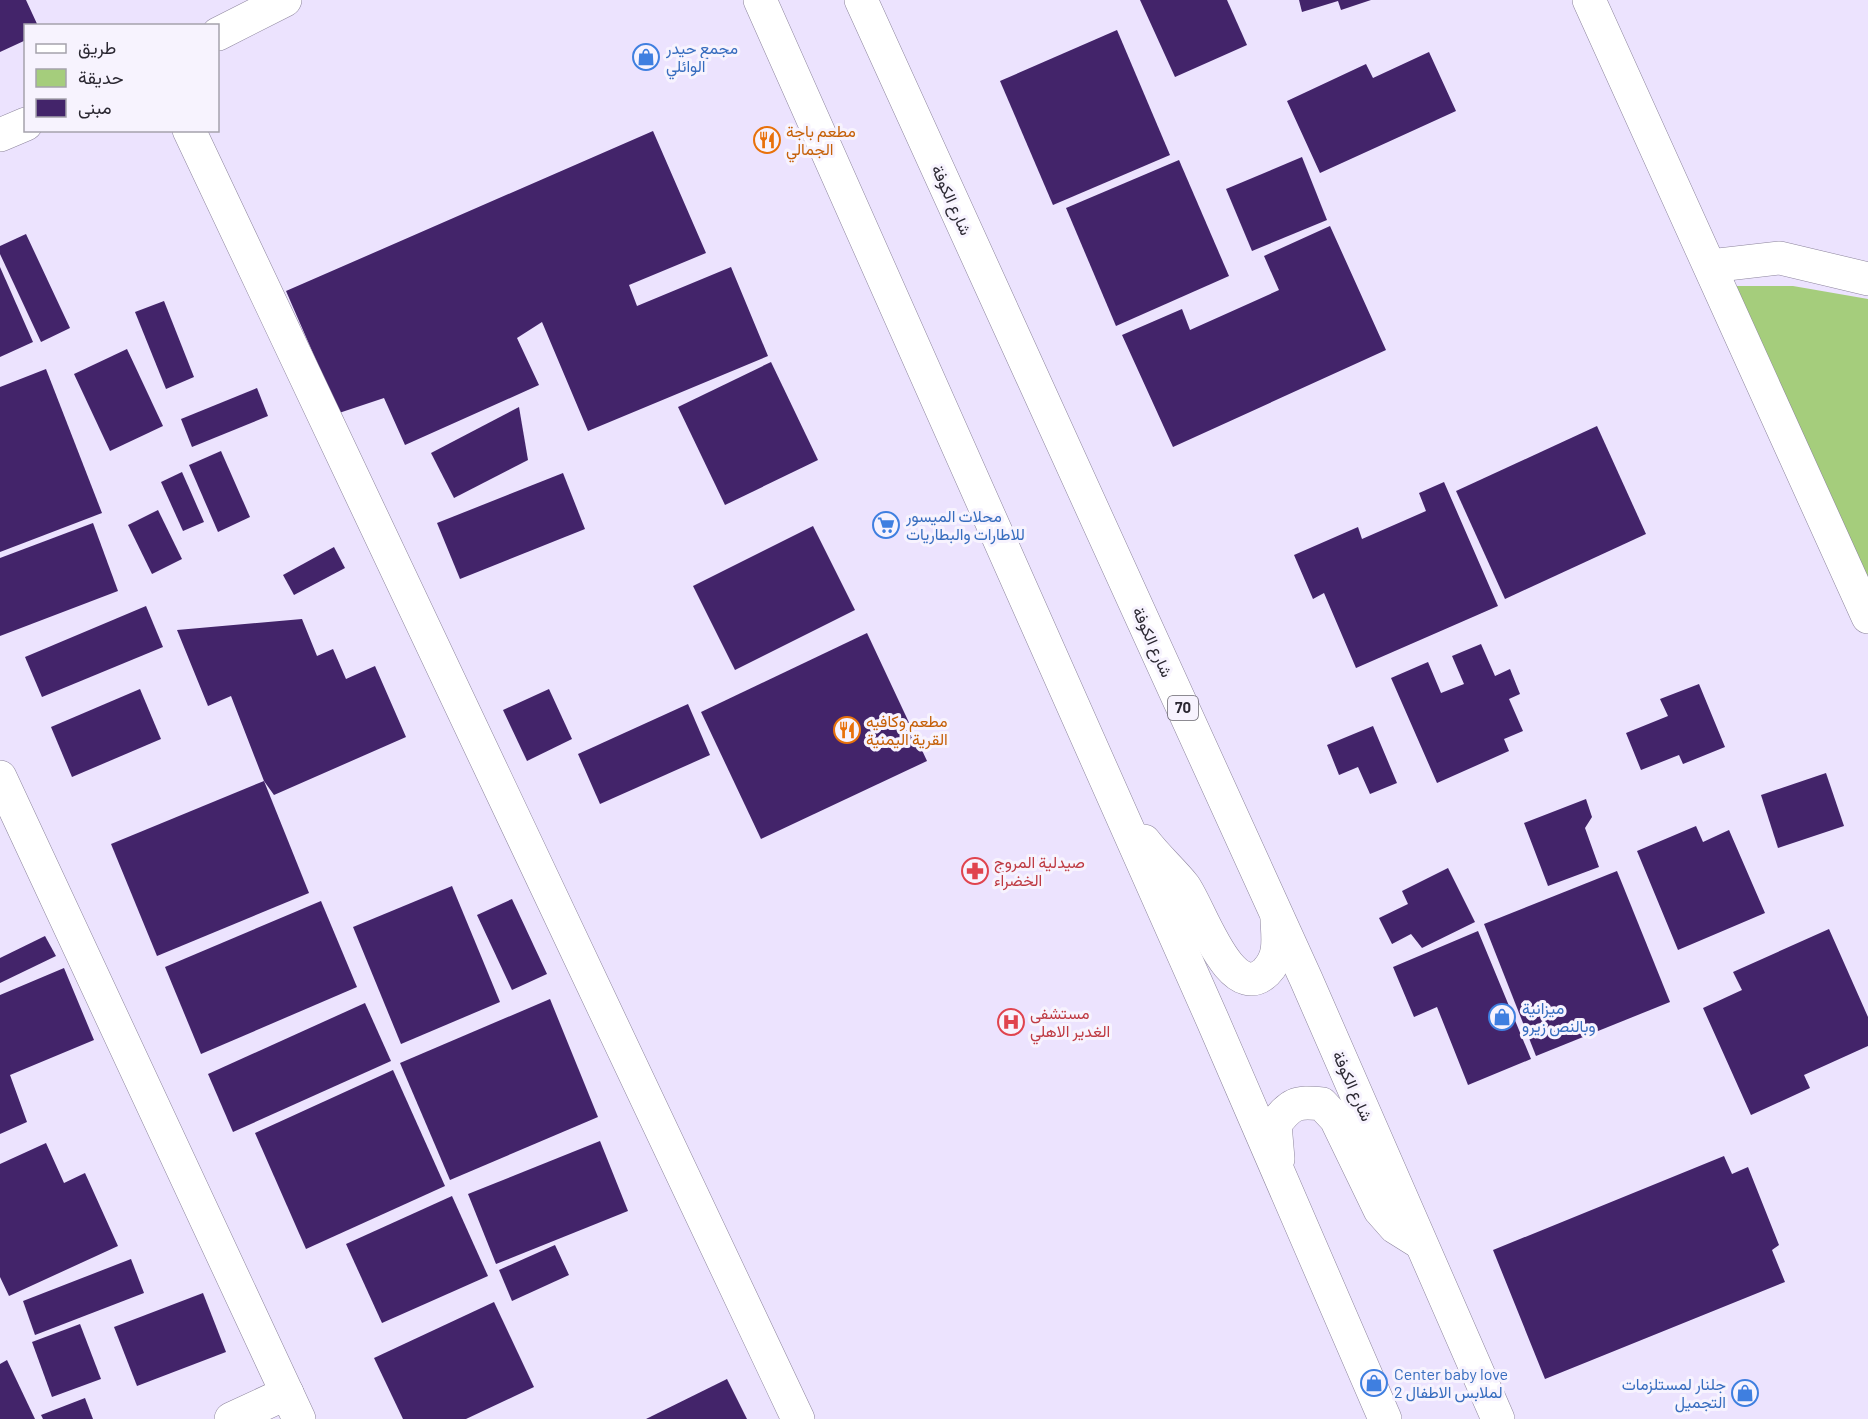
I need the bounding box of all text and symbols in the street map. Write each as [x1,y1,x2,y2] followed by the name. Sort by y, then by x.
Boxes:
[24,24,219,132] legend
[78,36,116,59] text: طريق
[665,38,738,80] place label: مجمع حيدر الوائلي
[631,42,661,72] shop icon: مجمع حيدر الوائلي
[78,66,124,88] text: حديقة
[78,96,112,119] text: مبنى
[786,121,856,163] place label: مطعم باجة الجمالي
[752,125,782,155] restaurant icon: مطعم باجة الجمالي
[926,162,976,239] street label: شارع الكوفة
[905,506,1025,545] place label: محلات الميسور للاطارات والبطاريات
[871,510,901,540] supermarket icon: محلات الميسور للاطارات والبطاريات
[1127,604,1177,681] street label: شارع الكوفة
[1168,696,1198,720] road number: 70
[866,711,948,750] place label: مطعم وكافيه القرية اليمنية
[832,715,862,745] restaurant icon: مطعم وكافيه القرية اليمنية
[994,852,1085,891] place label: صيدلية المروج الخضراء
[960,856,990,886] pharmacy icon: صيدلية المروج الخضراء
[1522,998,1596,1037] place label: ميزانية وبالنص زيرو
[1487,1002,1517,1032] shop icon: ميزانية وبالنص زيرو
[1030,1003,1110,1045] place label: مستشفى الغدير الاهلي
[996,1007,1026,1037] hospital icon: مستشفى الغدير الاهلي
[1327,1048,1377,1125] street label: شارع الكوفة
[1394,1364,1508,1403] place label: Center baby love لملابس الاطفال 2
[1359,1368,1389,1398] shop icon: Center baby love لملابس الاطفال 2
[1622,1374,1726,1413] place label: جلنار لمستلزمات التجميل
[1730,1378,1760,1408] shop icon: جلنار لمستلزمات التجميل

